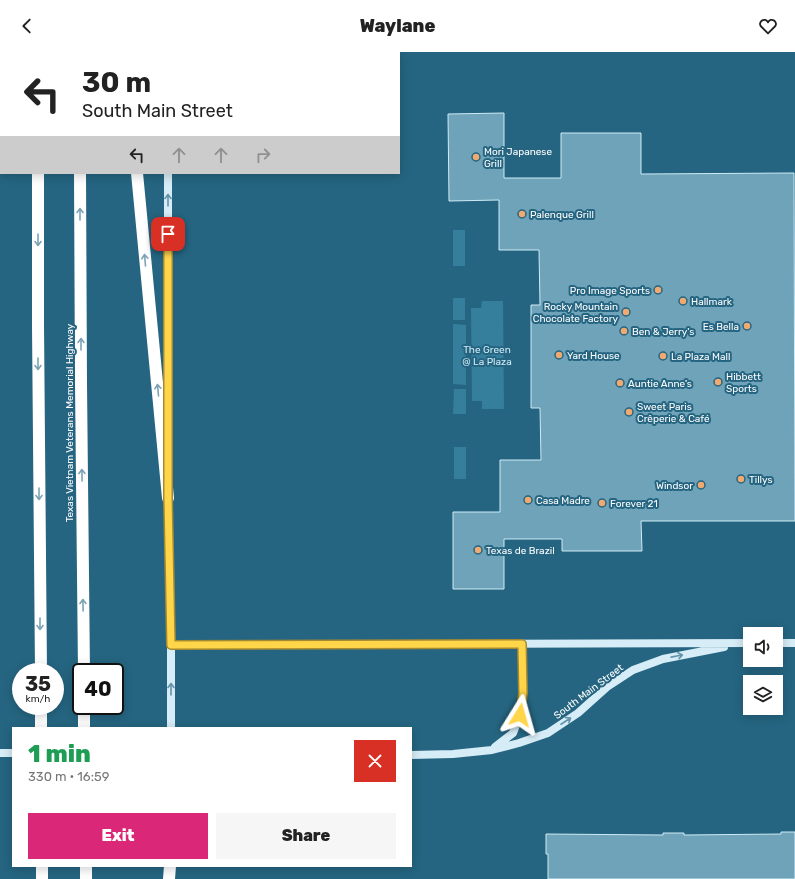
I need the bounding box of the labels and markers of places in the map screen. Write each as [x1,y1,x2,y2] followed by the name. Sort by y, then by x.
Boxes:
[484,146,552,170] place label: Mori Japanese Grill
[471,152,481,162] marker: Mori Japanese Grill
[517,209,527,219] marker: Palenque Grill
[530,209,594,221] place label: Palenque Grill
[151,217,185,251] pin
[570,285,650,297] place label: Pro Image Sports
[653,285,663,295] marker: Pro Image Sports
[678,296,688,306] marker: Hallmark
[691,296,733,308] place label: Hallmark
[533,301,618,325] place label: Rocky Mountain Chocolate Factory
[621,307,631,317] marker: Rocky Mountain Chocolate Factory
[703,321,739,333] place label: Es Bella
[742,321,752,331] marker: Es Bella
[619,326,629,336] marker: Ben & Jerry's
[632,326,694,338] place label: Ben & Jerry's
[554,350,564,360] marker: Yard House
[567,350,620,362] place label: Yard House
[658,351,668,361] marker: La Plaza Mall
[671,351,730,363] place label: La Plaza Mall
[726,371,761,395] place label: Hibbett Sports
[713,377,723,387] marker: Hibbett Sports
[615,378,625,388] marker: Auntie Anne's
[628,378,692,390] place label: Auntie Anne's
[637,401,710,425] place label: Sweet Paris Crêperie & Café
[624,407,634,417] marker: Sweet Paris Crêperie & Café
[736,474,746,484] marker: Tillys
[749,474,773,486] place label: Tillys
[656,480,693,492] place label: Windsor
[696,480,706,490] marker: Windsor
[523,495,533,505] marker: Casa Madre
[536,495,590,507] place label: Casa Madre
[597,498,607,508] marker: Forever 21
[610,498,658,510] place label: Forever 21
[473,545,483,555] marker: Texas de Brazil
[486,545,555,557] place label: Texas de Brazil

